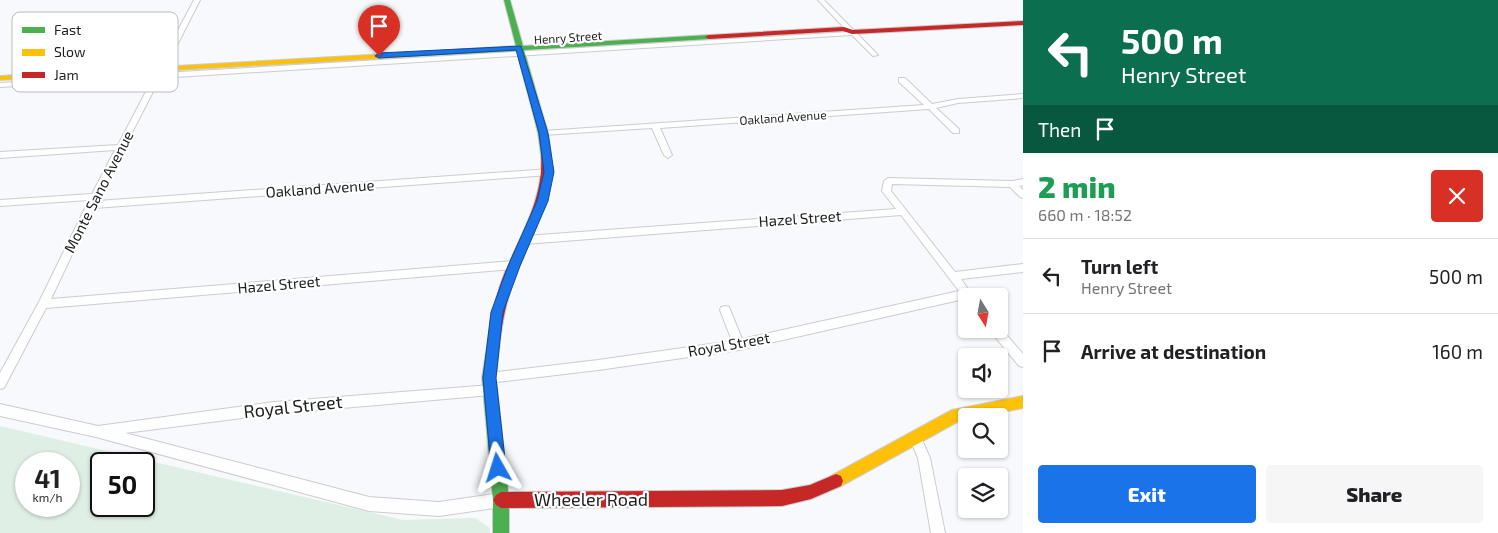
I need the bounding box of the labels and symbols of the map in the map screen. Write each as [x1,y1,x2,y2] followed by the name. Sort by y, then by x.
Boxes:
[358,5,400,56] pin
[12,12,178,92] legend
[54,21,81,38] text: Fast
[533,28,603,46] street label: Henry Street
[54,43,86,60] text: Slow
[54,66,79,83] text: Jam
[739,107,827,127] street label: Oakland Avenue
[60,127,137,256] street label: Monte Sano Avenue
[265,175,375,201] street label: Oakland Avenue
[758,206,842,230] street label: Hazel Street
[237,271,321,297] street label: Hazel Street
[958,288,1008,338] north arrow
[686,328,771,360] street label: Royal Street
[242,390,344,422] street label: Royal Street
[471,441,523,493] position arrow
[90,452,155,517] speed limit sign: 50
[534,488,648,510] street label: Wheeler Road

